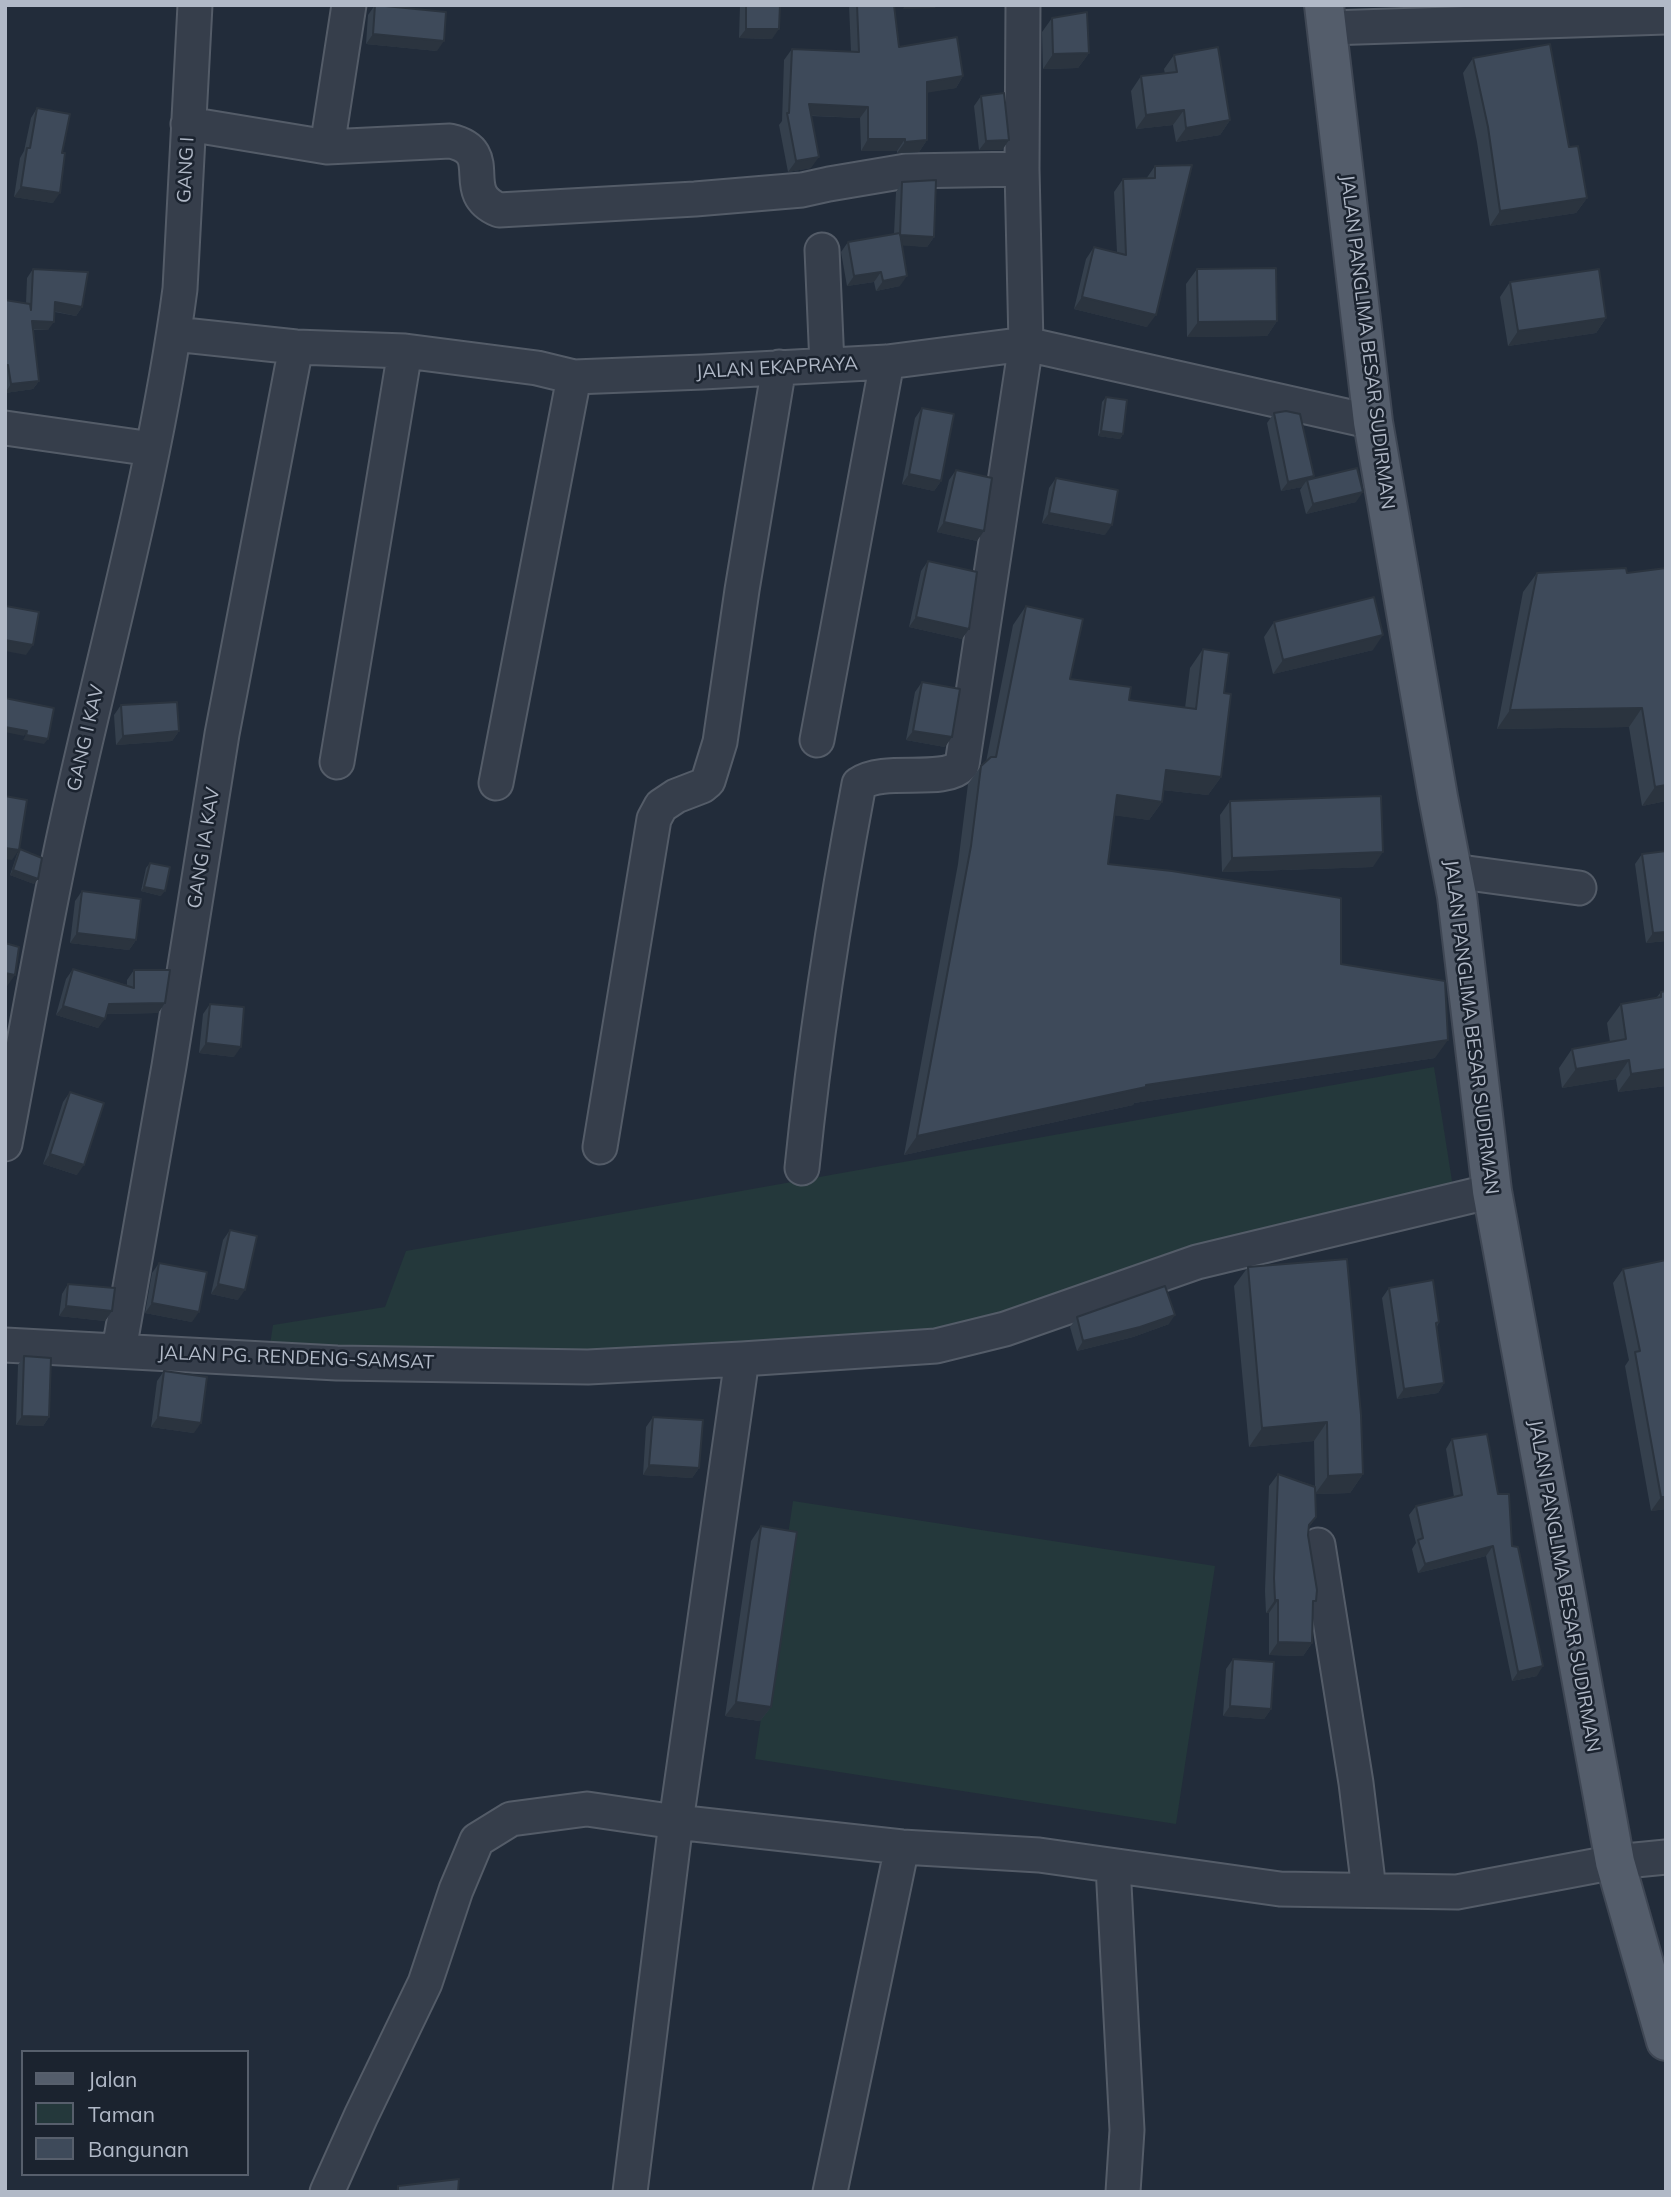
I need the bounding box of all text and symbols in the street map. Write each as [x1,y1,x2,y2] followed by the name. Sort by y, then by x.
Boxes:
[173,137,199,203] street label: GANG I
[1335,173,1399,511] street label: JALAN PANGLIMA BESAR SUDIRMAN
[695,352,859,384] street label: JALAN EKAPRAYA
[63,683,109,793] street label: GANG I KAV
[183,786,225,910] street label: GANG IA KAV
[1439,858,1503,1196] street label: JALAN PANGLIMA BESAR SUDIRMAN
[158,1342,434,1374] street label: JALAN PG. RENDENG-SAMSAT
[1524,1418,1604,1754] street label: JALAN PANGLIMA BESAR SUDIRMAN
[21,2050,248,2176] legend
[88,2066,137,2092] text: Jalan
[88,2101,155,2127] text: Taman
[88,2136,189,2162] text: Bangunan

